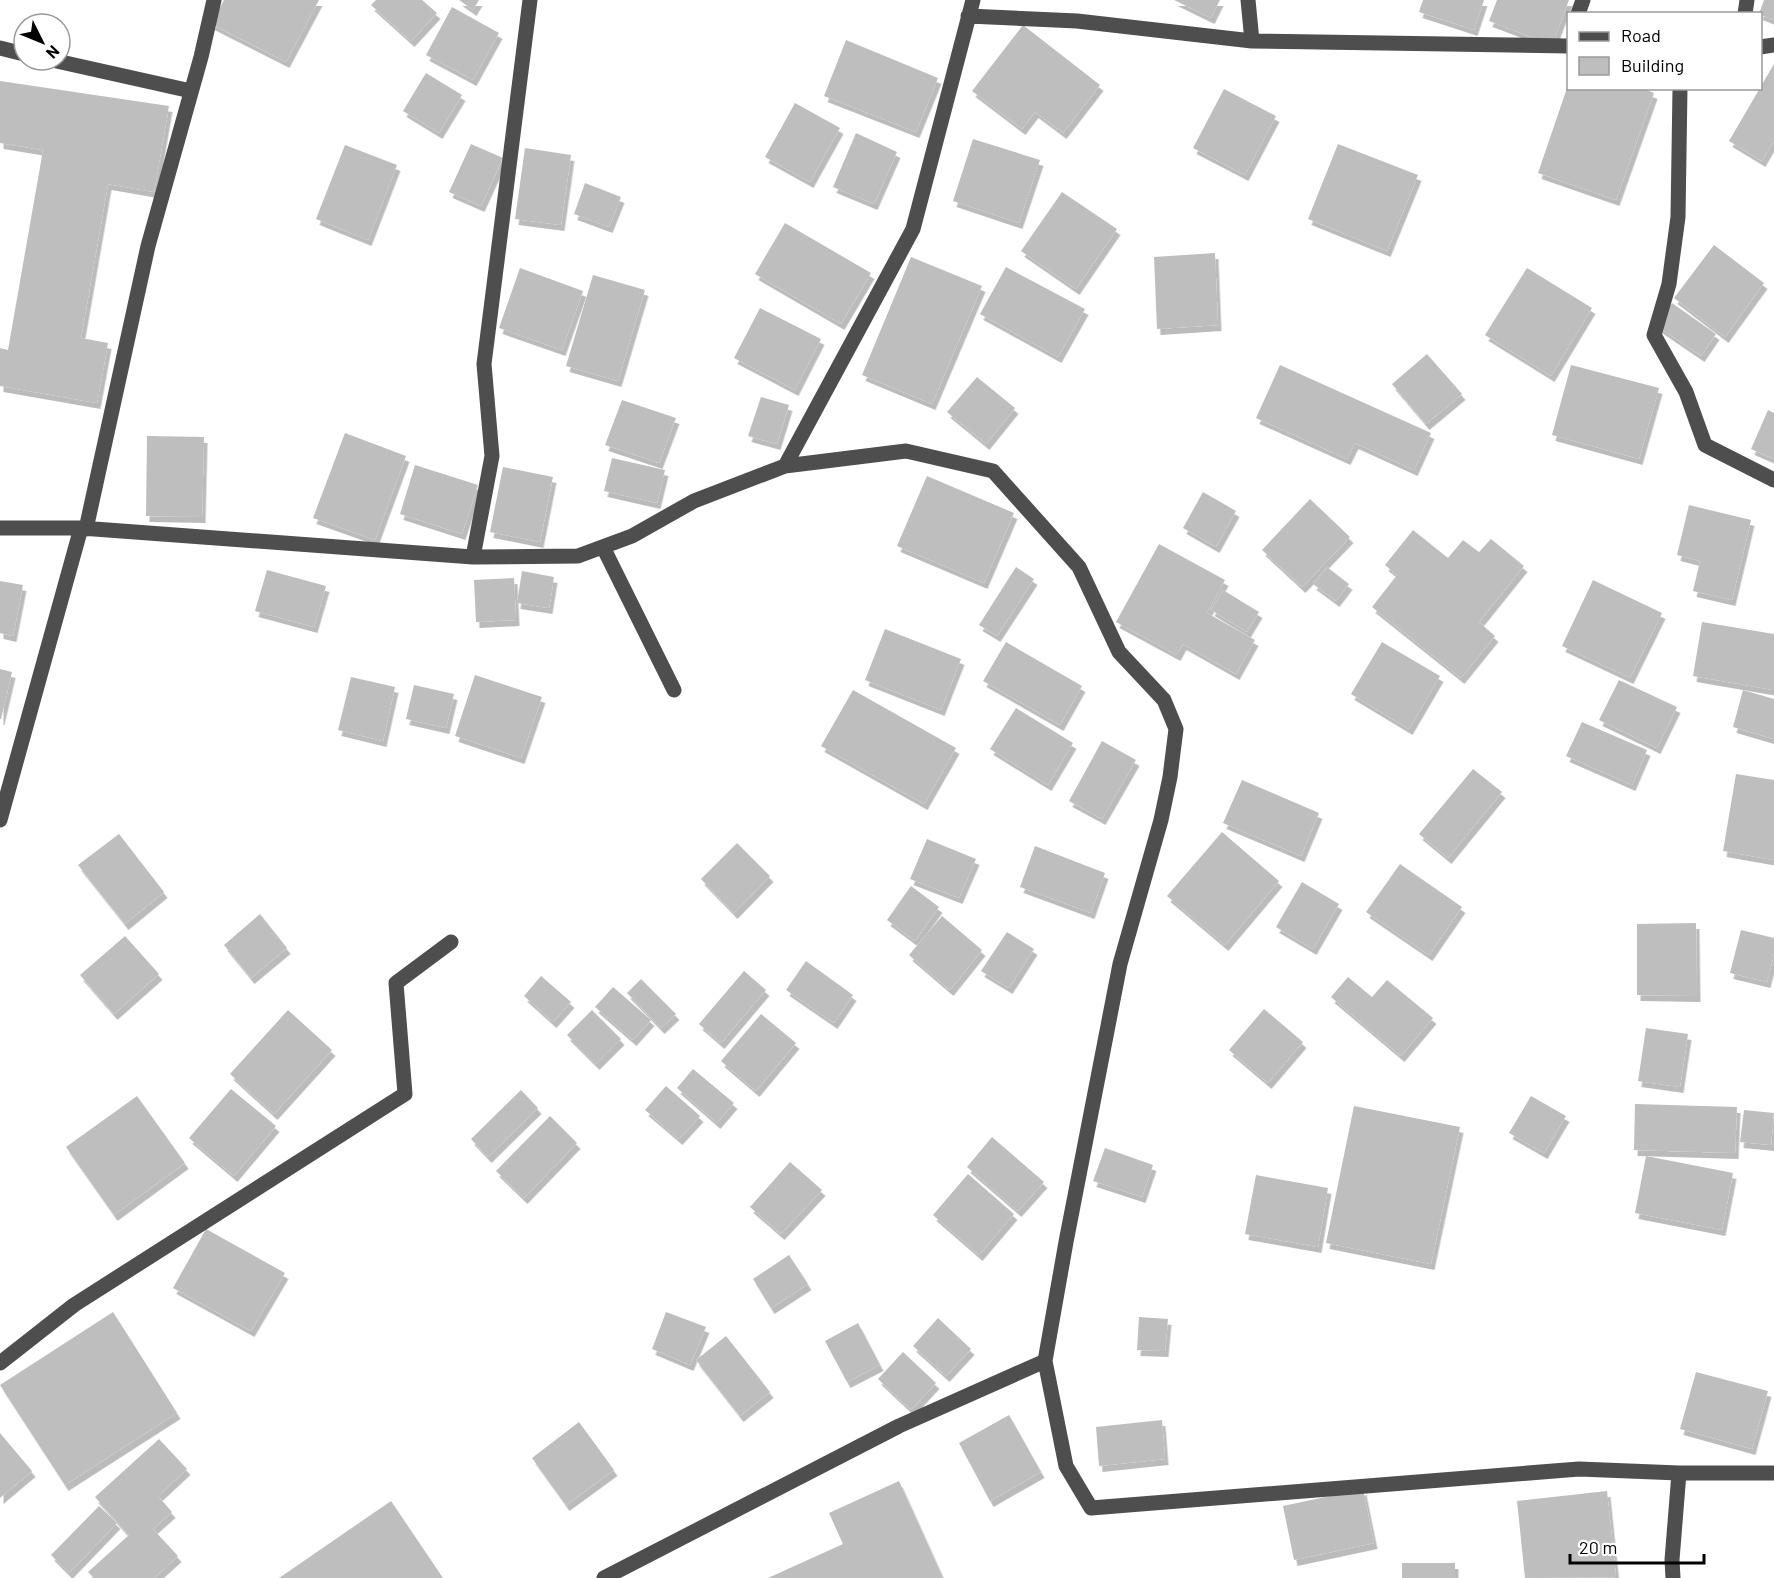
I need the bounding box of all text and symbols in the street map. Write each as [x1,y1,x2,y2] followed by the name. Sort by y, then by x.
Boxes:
[12,12,72,72] north arrow
[1567,12,1762,90] legend
[1621,24,1661,46] text: Road
[43,42,64,63] text: N
[1621,54,1684,76] text: Building
[1570,1527,1704,1565] scale bar
[1579,1536,1617,1558] text: 20 m

